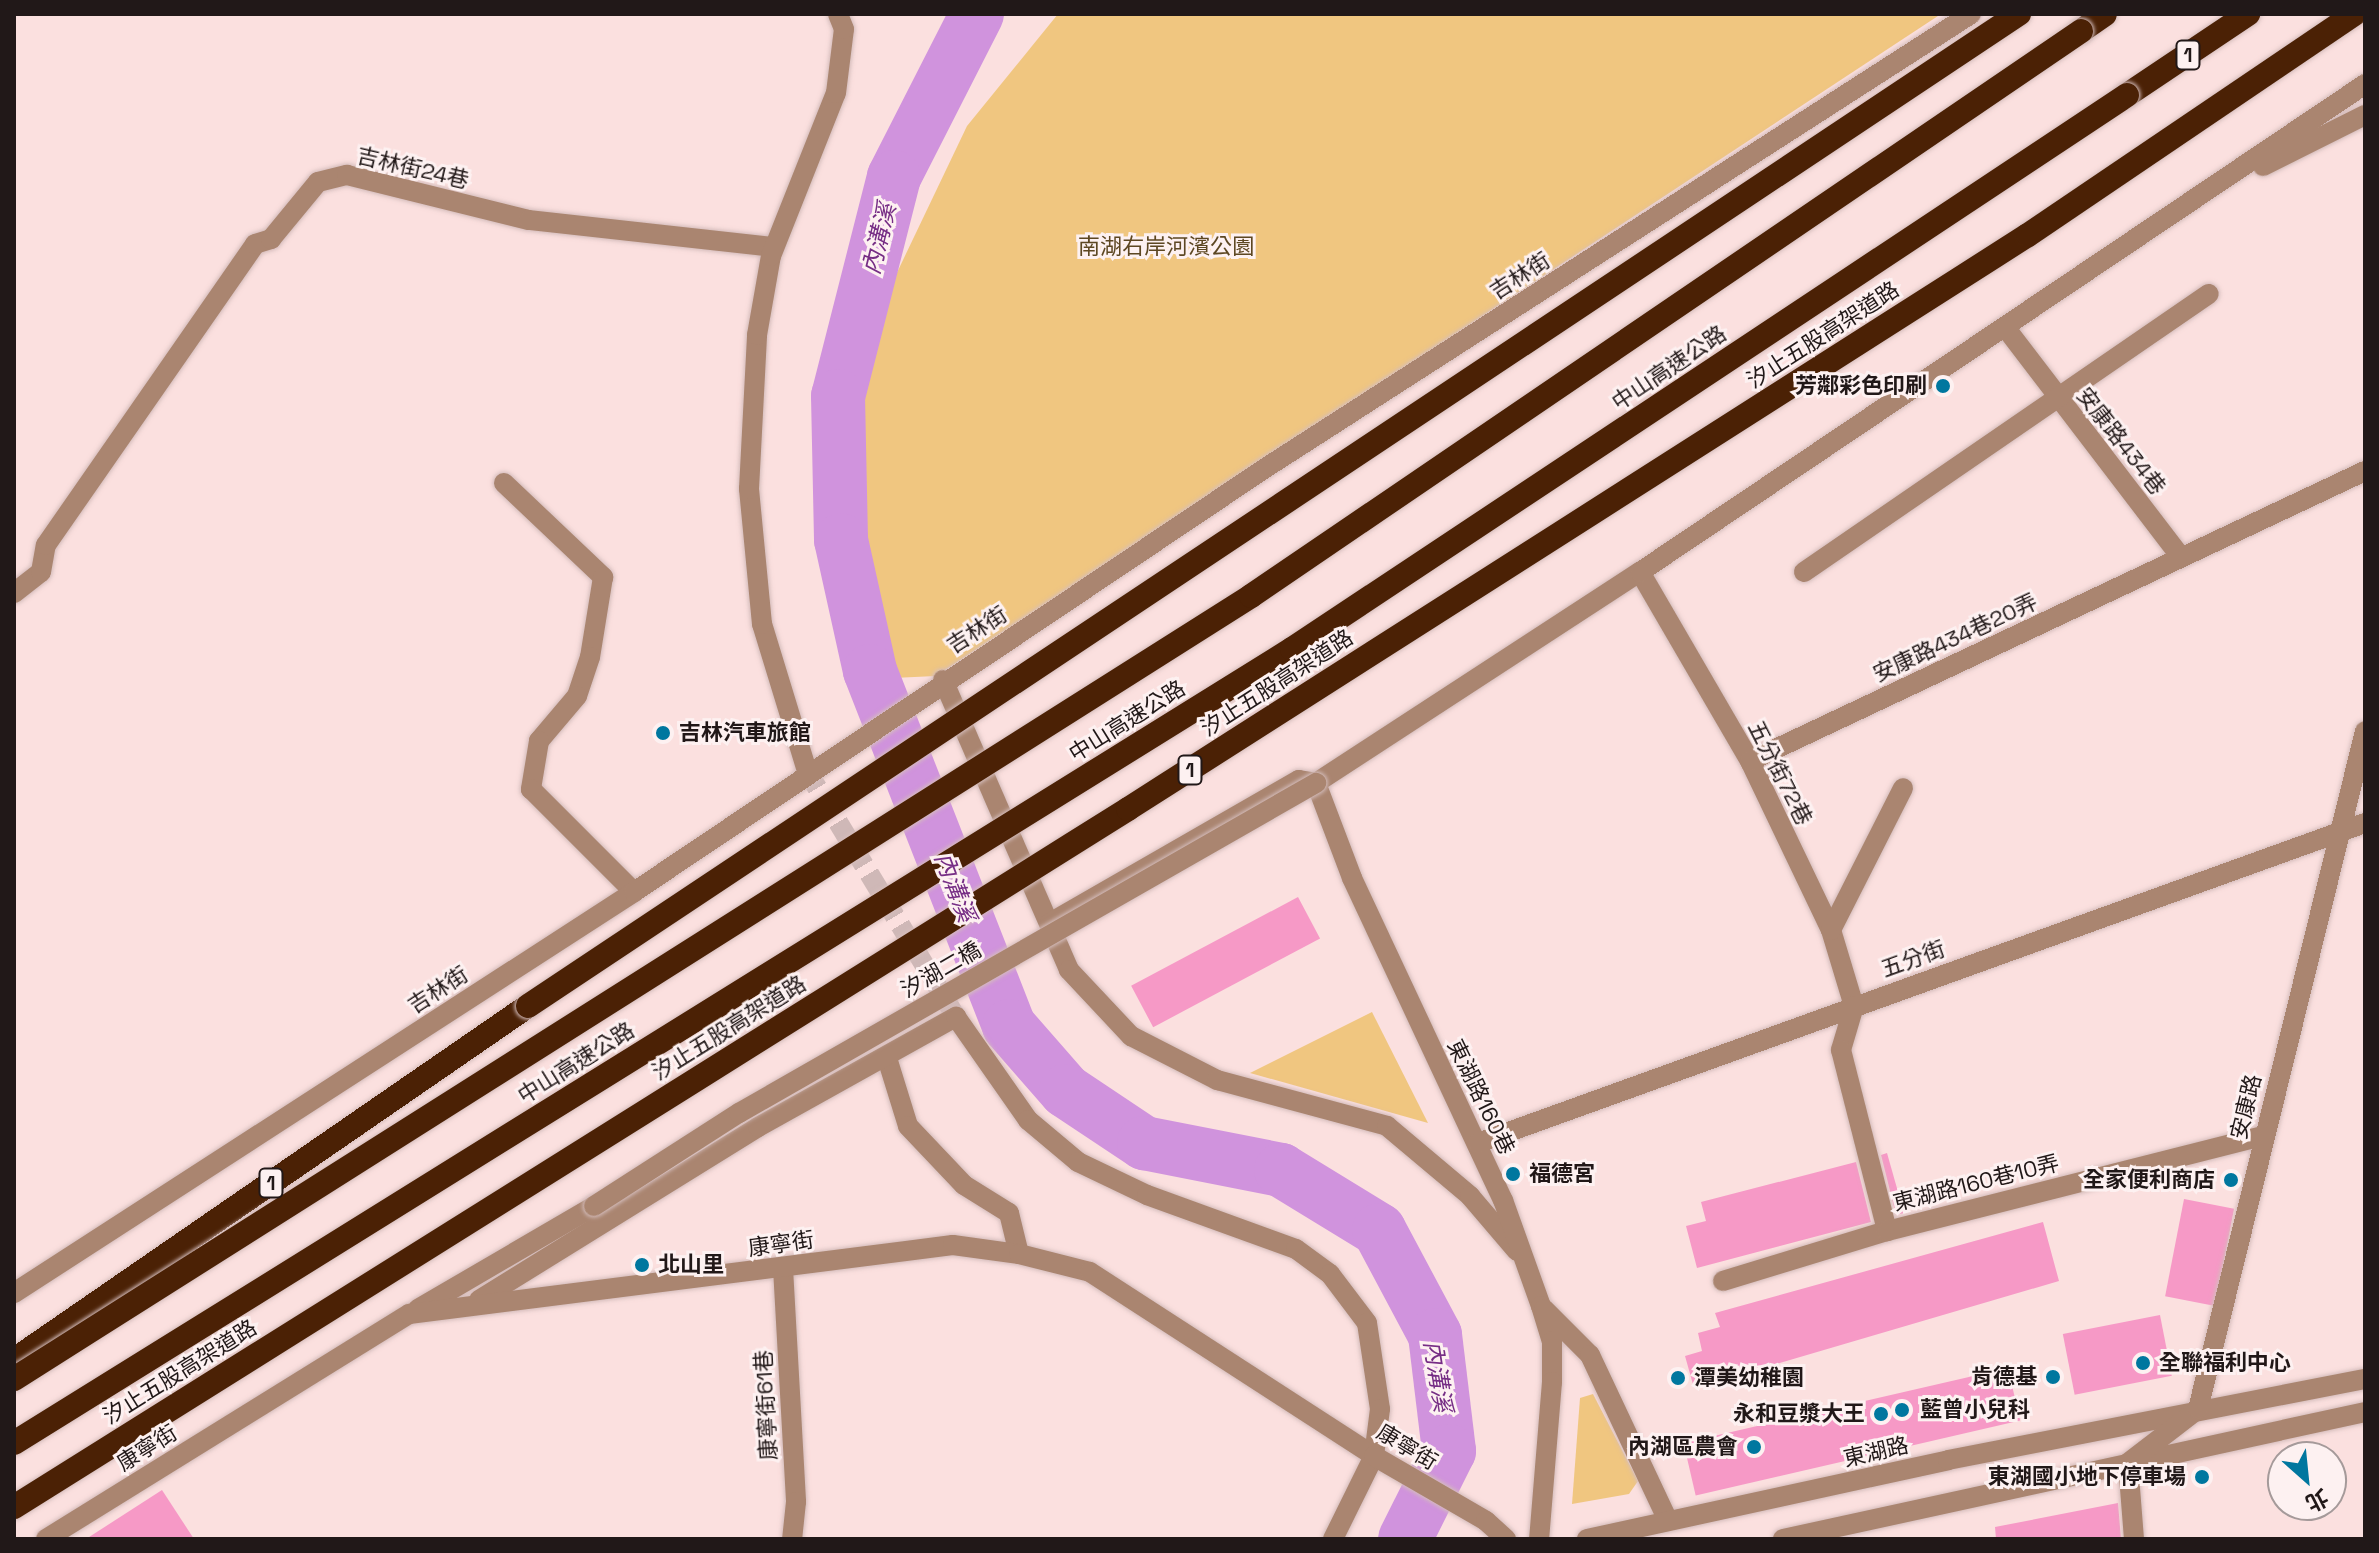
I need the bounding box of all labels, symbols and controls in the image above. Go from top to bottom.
road number: 1 [2174,39,2202,71]
street label: 吉林街24巷 [354,142,472,194]
water label: 內溝溪 [856,201,902,277]
park label: 南湖右岸河濱公園 [1078,234,1254,260]
street label: 吉林街 [1485,247,1555,305]
street label: 汐止五股高架道路 [1742,276,1904,394]
street label: 中山高速公路 [1607,320,1731,416]
place label: 芳鄰彩色印刷 [1795,373,1927,399]
marker: 芳鄰彩色印刷 [1934,377,1952,395]
street label: 安康路434巷 [2071,382,2171,500]
street label: 安康路434巷20弄 [1869,588,2041,688]
street label: 吉林街 [942,601,1012,659]
street label: 汐止五股高架道路 [1196,624,1358,742]
street label: 中山高速公路 [1064,675,1190,767]
street label: 五分街72巷 [1742,716,1818,830]
place label: 吉林汽車旅館 [679,720,811,746]
marker: 吉林汽車旅館 [654,724,672,742]
road number: 1 [1176,754,1204,786]
water label: 內溝溪 [929,848,981,926]
street label: 五分街 [1877,935,1949,983]
street label: 汐湖二橋 [896,937,986,1003]
street label: 吉林街 [403,961,473,1019]
street label: 汐止五股高架道路 [647,970,811,1086]
street label: 中山高速公路 [513,1017,639,1109]
street label: 東湖路160巷 [1442,1035,1520,1159]
street label: 安康路 [2225,1072,2267,1142]
street label: 東湖路160巷10弄 [1890,1150,2062,1216]
place label: 福德宮 [1529,1161,1595,1187]
marker: 福德宮 [1504,1165,1522,1183]
road number: 1 [257,1167,285,1199]
place label: 全家便利商店 [2083,1167,2215,1193]
marker: 全家便利商店 [2222,1171,2240,1189]
street label: 康寧街 [746,1226,816,1262]
place label: 北山里 [658,1252,724,1278]
marker: 北山里 [633,1256,651,1274]
street label: 汐止五股高架道路 [98,1314,262,1430]
water label: 內溝溪 [1418,1338,1458,1414]
street label: 康寧街61巷 [750,1349,782,1461]
place label: 全聯福利中心 [2159,1350,2291,1376]
marker: 全聯福利中心 [2134,1354,2152,1372]
place label: 肯德基 [1971,1364,2037,1390]
place label: 潭美幼稚園 [1694,1365,1804,1391]
marker: 肯德基 [2044,1368,2062,1386]
marker: 潭美幼稚園 [1669,1369,1687,1387]
place label: 藍曾小兒科 [1920,1397,2030,1423]
marker: 藍曾小兒科 [1891,1399,1913,1421]
place label: 永和豆漿大王 [1733,1401,1865,1427]
marker: 永和豆漿大王 [1872,1405,1890,1423]
street label: 康寧街 [112,1419,182,1477]
street label: 康寧街 [1372,1419,1442,1475]
street label: 東湖路 [1841,1432,1911,1472]
place label: 內湖區農會 [1628,1434,1738,1460]
marker: 內湖區農會 [1745,1438,1763,1456]
north arrow [2267,1441,2347,1521]
place label: 東湖國小地下停車場 [1988,1464,2186,1490]
marker: 東湖國小地下停車場 [2193,1468,2211,1486]
text: 北 [2301,1483,2333,1518]

